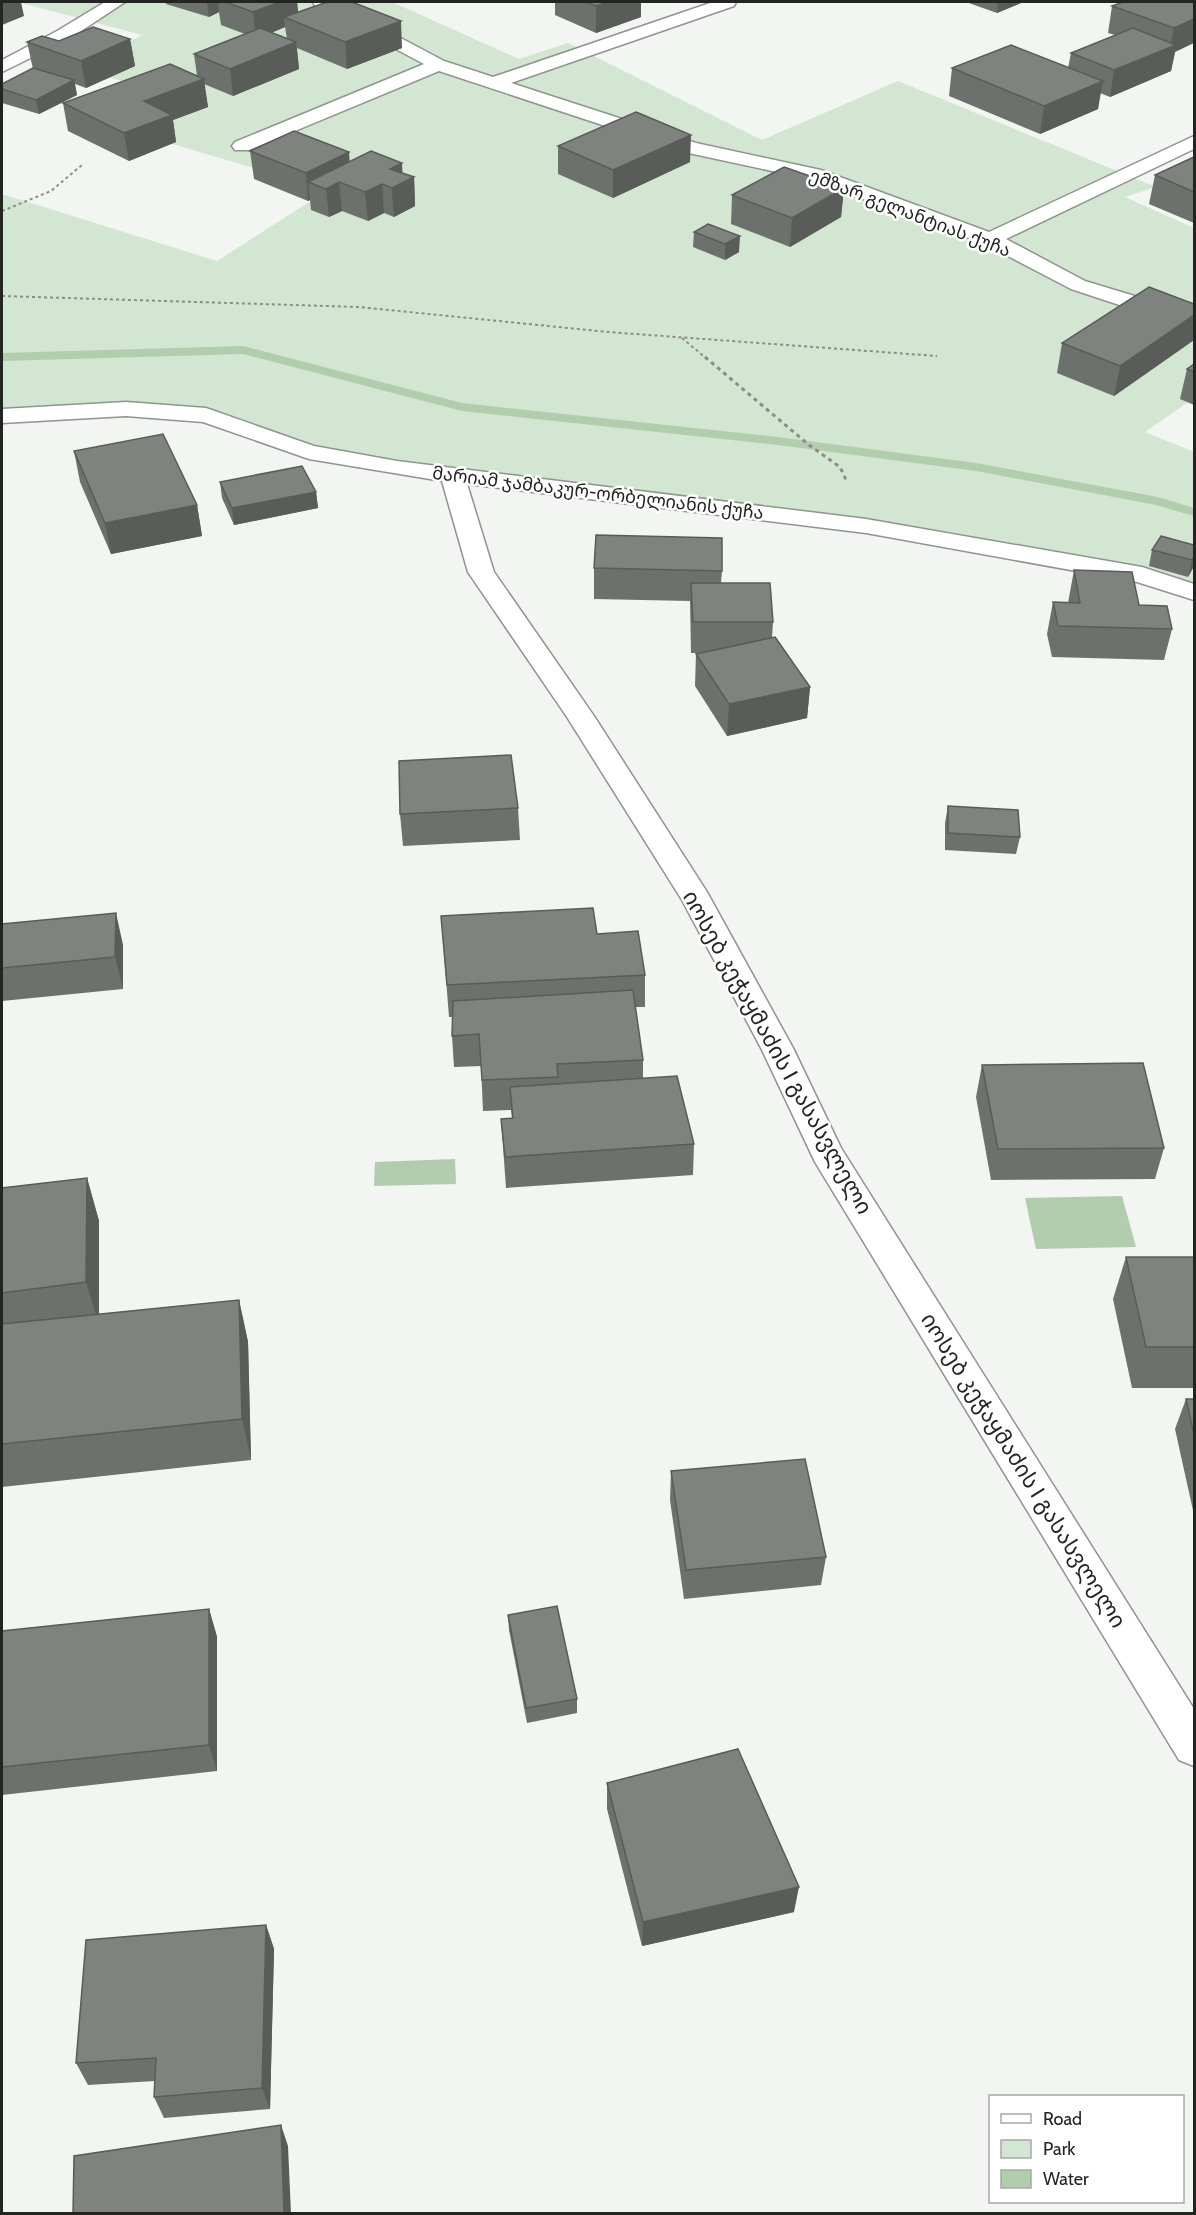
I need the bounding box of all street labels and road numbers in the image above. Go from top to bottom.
street label: ემზარ გელანტიას ქუჩა [806,164,1014,262]
street label: მარიამ ჯამბაკურ-ორბელიანის ქუჩა [431,462,765,524]
street label: იოსებ კეჭაყმაძის I გასასვლელი [677,885,878,1219]
street label: იოსებ კეჭაყმაძის I გასასვლელი [915,1308,1132,1633]

